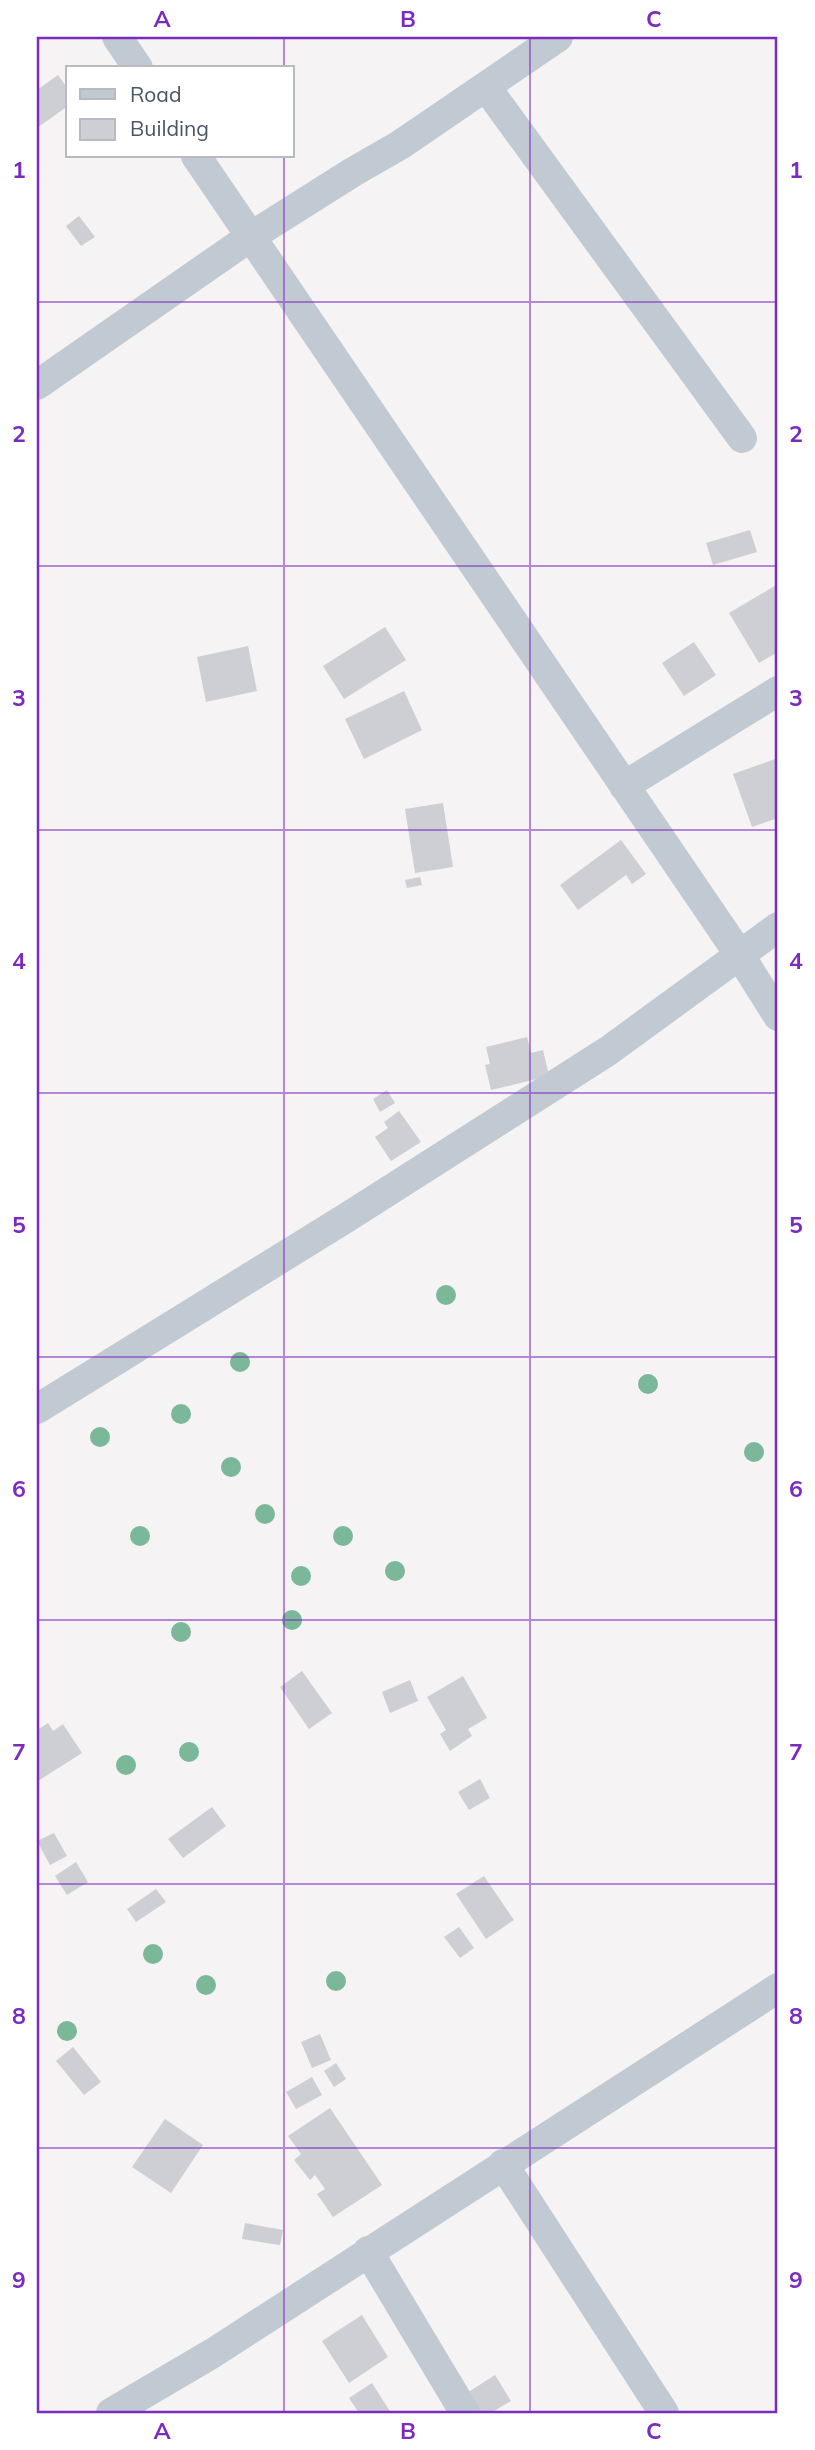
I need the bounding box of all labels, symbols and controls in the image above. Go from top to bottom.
text: A [153,4,171,33]
text: B [400,4,416,33]
text: C [646,4,662,33]
legend [66,66,294,158]
text: Road [130,81,181,107]
text: Building [130,115,209,141]
text: 1 [12,155,26,184]
text: 1 [789,155,803,184]
text: 2 [12,419,26,448]
text: 2 [789,419,803,448]
text: 3 [12,683,26,712]
text: 3 [789,683,803,712]
text: 4 [12,946,26,975]
text: 4 [789,946,803,975]
text: 5 [12,1210,26,1239]
text: 5 [789,1210,803,1239]
text: 6 [12,1474,26,1503]
text: 6 [789,1474,803,1503]
text: 7 [12,1737,26,1766]
text: 7 [789,1737,803,1766]
text: 8 [12,2001,26,2030]
text: 8 [789,2001,803,2030]
text: 9 [12,2265,26,2294]
text: 9 [789,2265,803,2294]
text: A [153,2416,171,2445]
text: B [400,2416,416,2445]
text: C [646,2416,662,2445]

